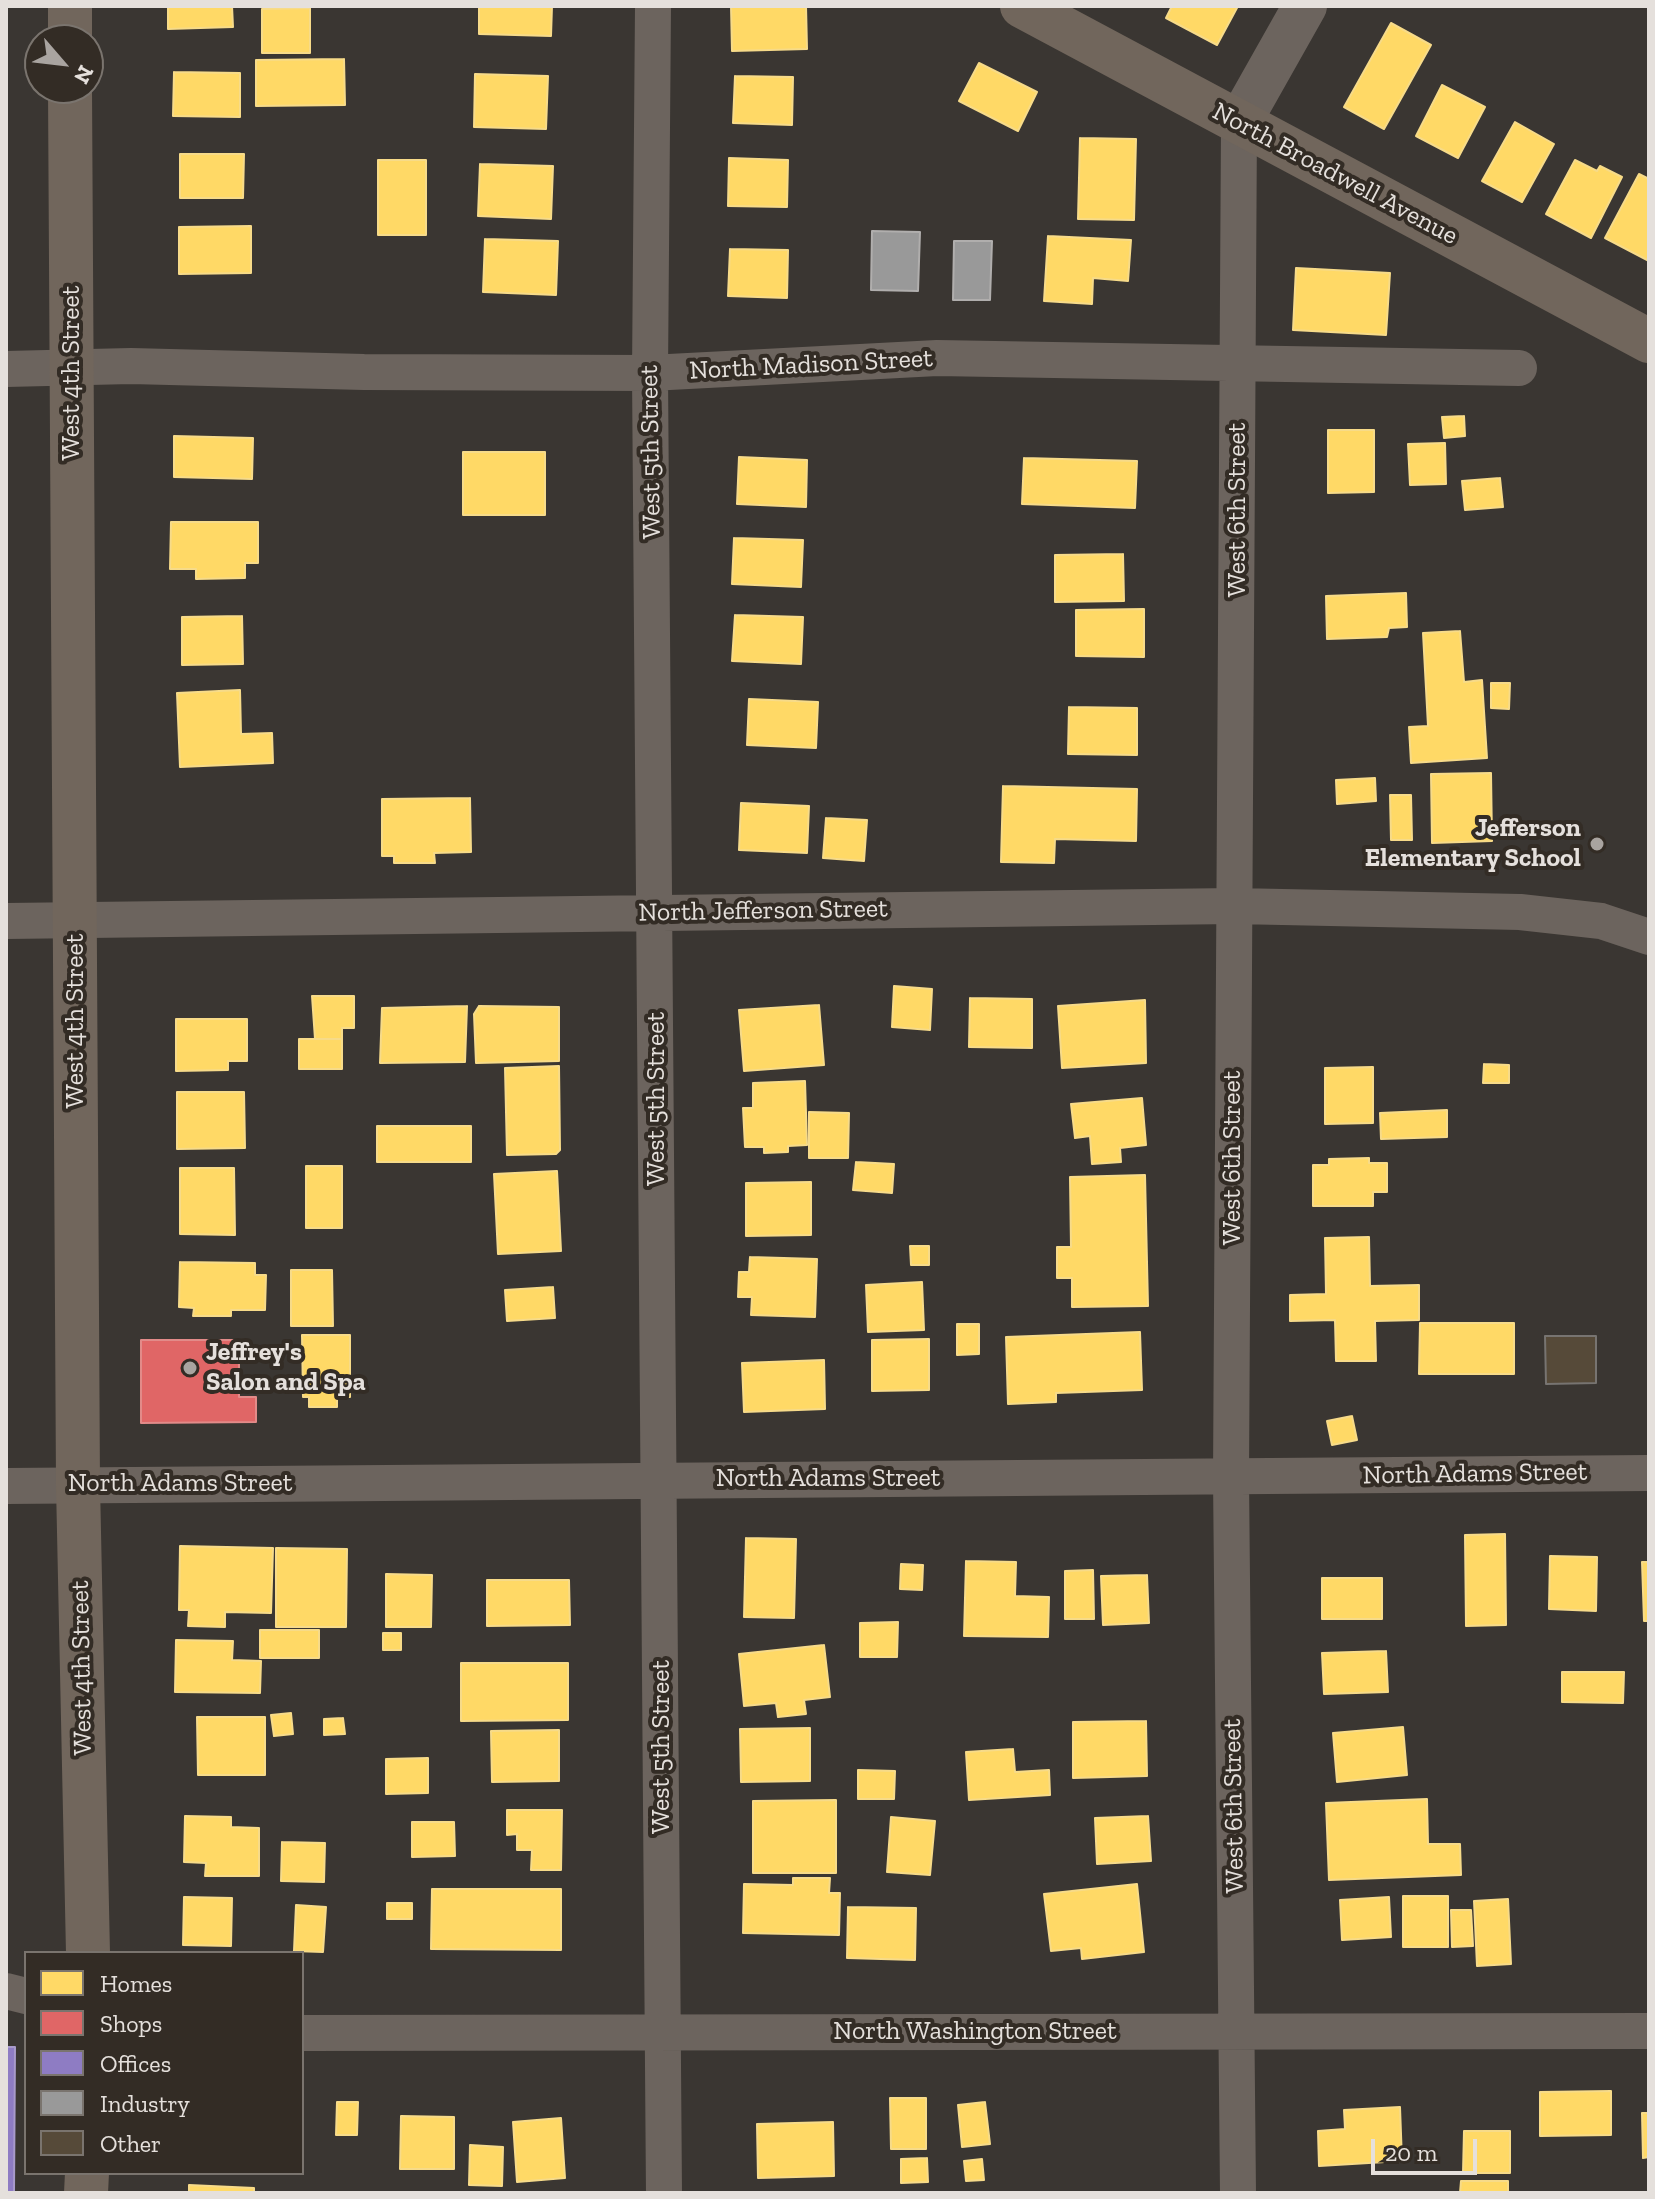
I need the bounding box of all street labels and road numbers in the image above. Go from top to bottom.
street label: North Broadwell Avenue [1207,96,1463,252]
street label: West 4th Street [56,286,88,460]
street label: North Madison Street [688,343,934,387]
street label: West 5th Street [634,365,668,539]
street label: West 6th Street [1222,423,1254,597]
street label: North Jefferson Street [638,893,888,929]
street label: West 4th Street [60,934,92,1108]
street label: West 5th Street [641,1012,673,1186]
street label: West 6th Street [1217,1071,1249,1245]
street label: North Adams Street [1362,1456,1588,1492]
street label: North Adams Street [716,1463,940,1495]
street label: North Adams Street [68,1468,292,1500]
street label: West 4th Street [65,1580,99,1756]
street label: West 5th Street [646,1660,678,1834]
street label: West 6th Street [1217,1718,1251,1894]
street label: North Washington Street [833,2016,1117,2048]

